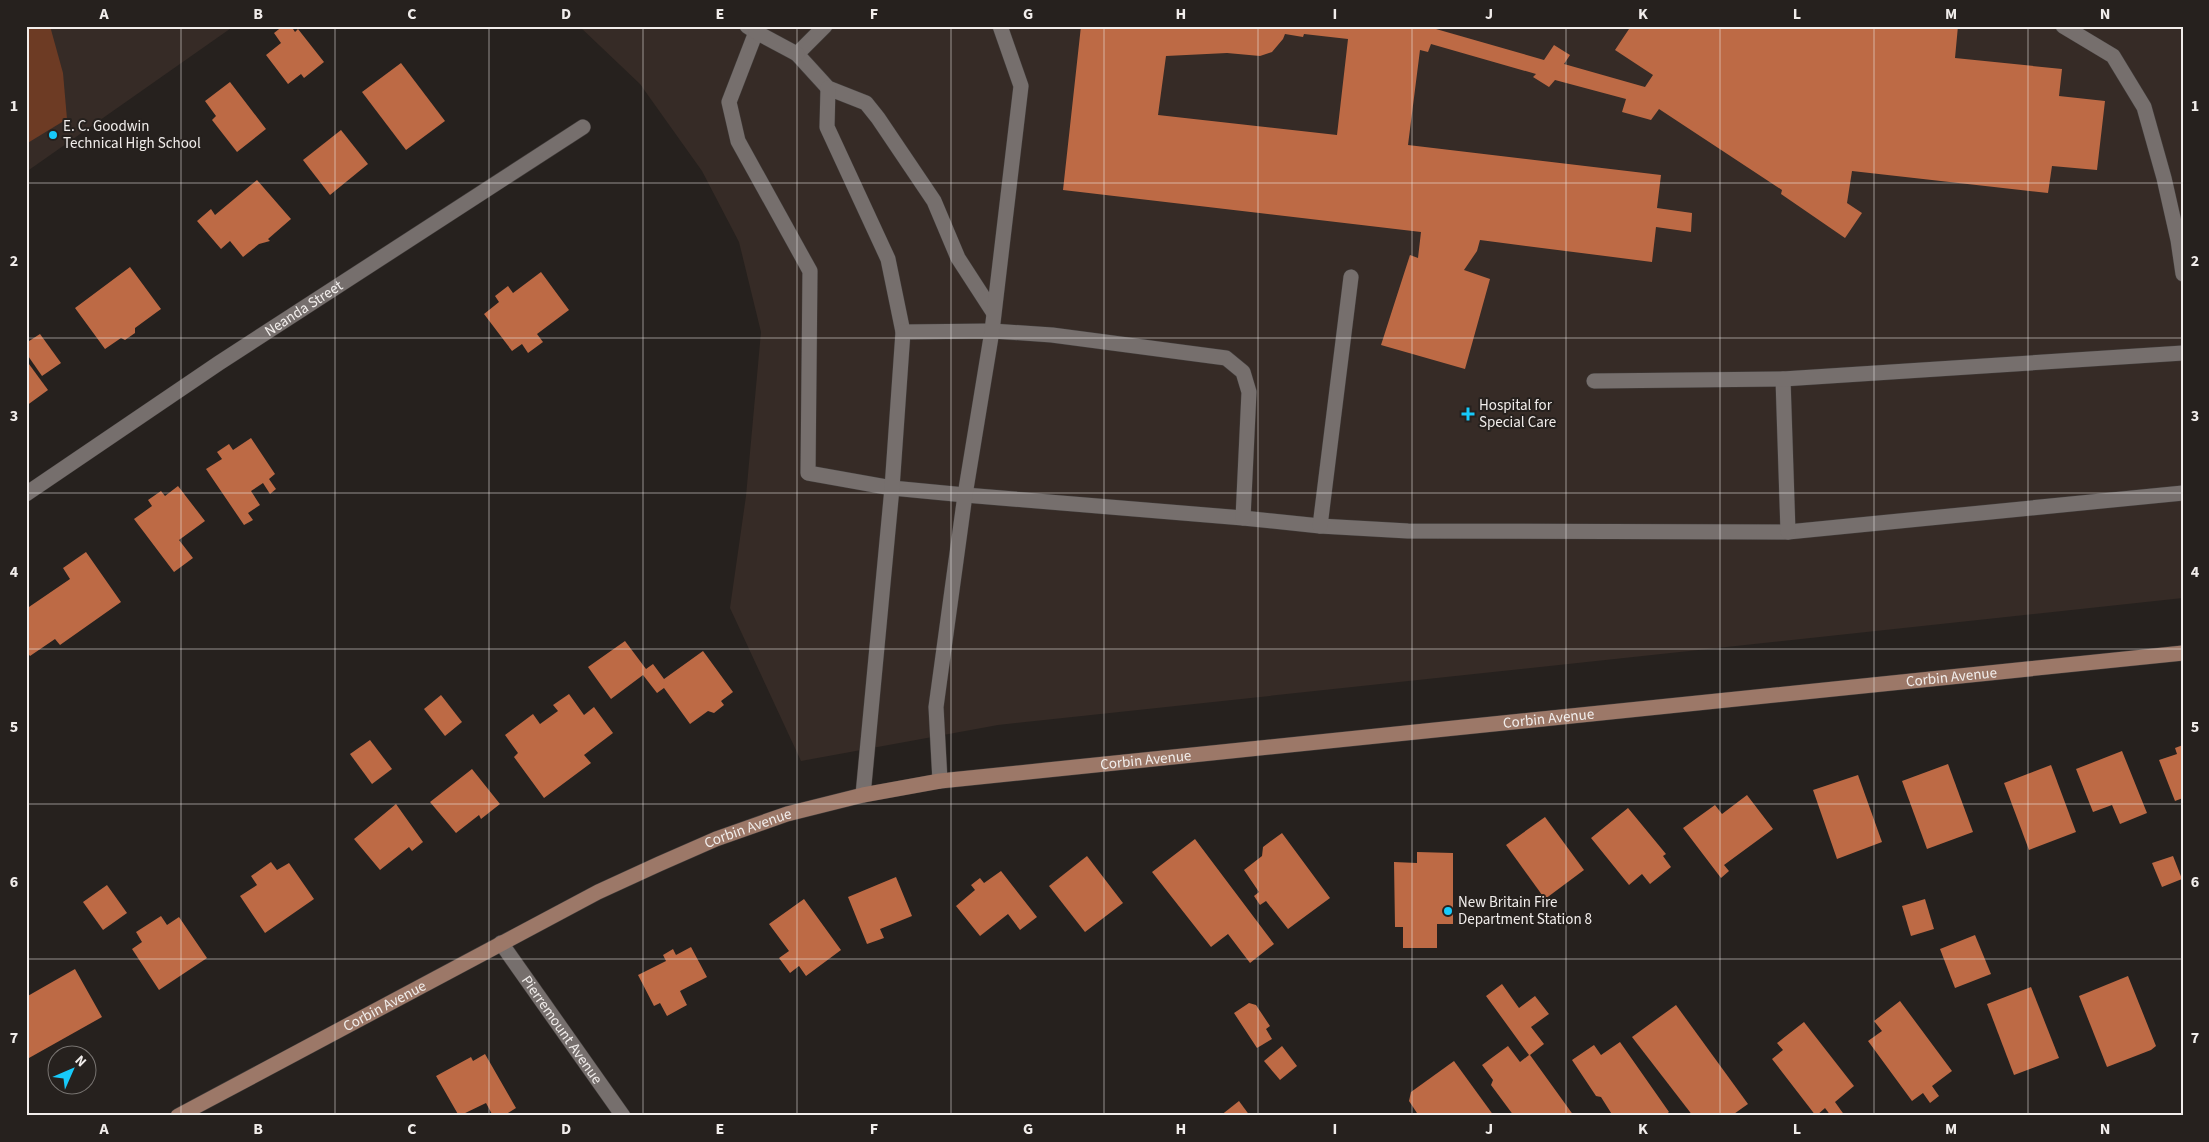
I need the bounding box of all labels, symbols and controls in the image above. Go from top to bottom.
text: A [98,3,109,25]
text: B [253,3,263,25]
text: C [407,3,417,25]
text: D [561,3,571,25]
text: E [716,3,724,25]
text: F [870,3,878,25]
text: G [1023,3,1033,25]
text: H [1176,3,1186,25]
text: I [1333,3,1337,25]
text: J [1485,3,1493,25]
text: K [1638,3,1648,25]
text: L [1793,3,1801,25]
text: M [1945,3,1957,25]
text: N [2100,3,2110,25]
text: 1 [10,95,18,117]
text: 1 [2191,95,2199,117]
place label: E. C. Goodwin Technical High School [63,116,201,154]
marker: E. C. Goodwin Technical High School [47,129,59,141]
text: 2 [10,250,18,272]
text: 2 [2191,250,2199,272]
street label: Neanda Street [260,275,347,341]
place label: Hospital for Special Care [1479,395,1556,433]
text: 3 [10,405,18,427]
text: 3 [2191,405,2199,427]
marker: Hospital for Special Care [1461,407,1475,421]
text: 4 [10,561,19,583]
text: 4 [2191,561,2200,583]
street label: Corbin Avenue [1905,662,1998,692]
street label: Corbin Avenue [1502,703,1595,733]
text: 5 [10,716,18,738]
text: 5 [2191,716,2199,738]
street label: Corbin Avenue [1099,745,1192,775]
street label: Corbin Avenue [701,803,794,853]
text: 6 [10,871,18,893]
text: 6 [2191,871,2199,893]
place label: New Britain Fire Department Station 8 [1458,892,1592,930]
marker: New Britain Fire Department Station 8 [1442,905,1454,917]
street label: Pierremount Avenue [516,971,608,1088]
street label: Corbin Avenue [339,975,430,1037]
text: 7 [10,1027,18,1049]
text: 7 [2191,1027,2199,1049]
north arrow [48,1044,98,1094]
text: N [70,1051,91,1072]
text: A [98,1118,109,1140]
text: B [253,1118,263,1140]
text: C [407,1118,417,1140]
text: D [561,1118,571,1140]
text: E [716,1118,724,1140]
text: F [870,1118,878,1140]
text: G [1023,1118,1033,1140]
text: H [1176,1118,1186,1140]
text: I [1333,1118,1337,1140]
text: J [1485,1118,1493,1140]
text: K [1638,1118,1648,1140]
text: L [1793,1118,1801,1140]
text: M [1945,1118,1957,1140]
text: N [2100,1118,2110,1140]

